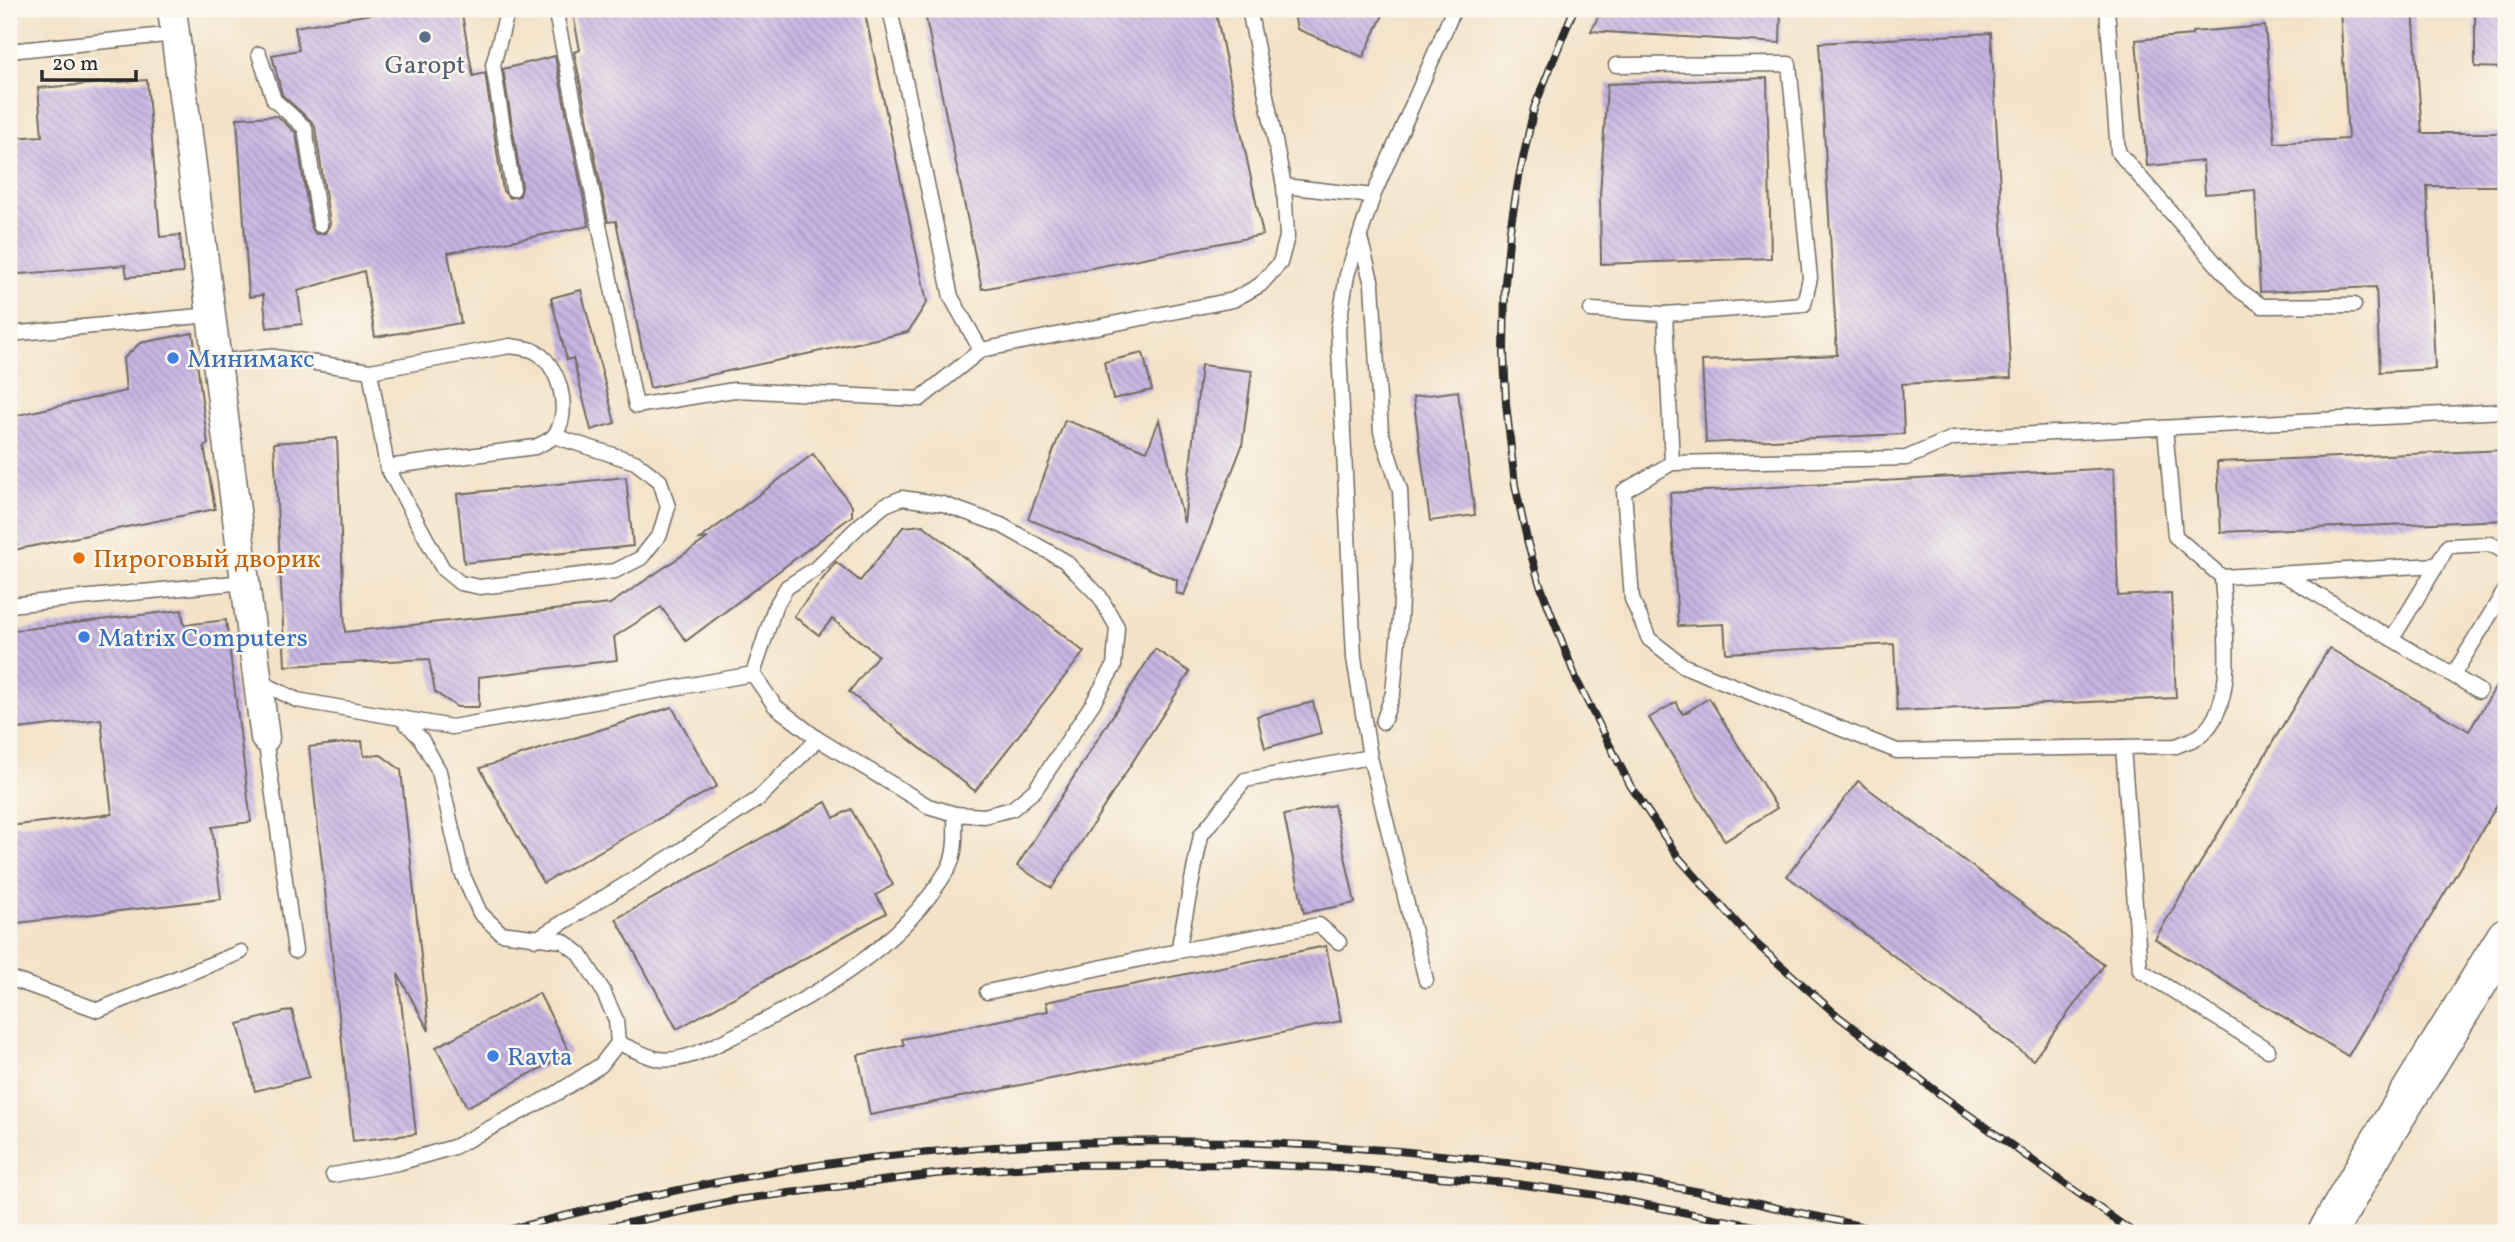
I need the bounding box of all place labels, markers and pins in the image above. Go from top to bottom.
marker: Garopt [417,29,433,45]
place label: Garopt [385,48,465,84]
place label: Минимакс [187,342,315,378]
marker: Минимакс [165,350,181,366]
place label: Пироговый дворик [93,542,321,578]
marker: Пироговый дворик [71,550,87,566]
place label: Matrix Computers [98,621,308,657]
marker: Matrix Computers [76,629,92,645]
place label: Ravta [507,1040,573,1076]
marker: Ravta [485,1048,501,1064]

